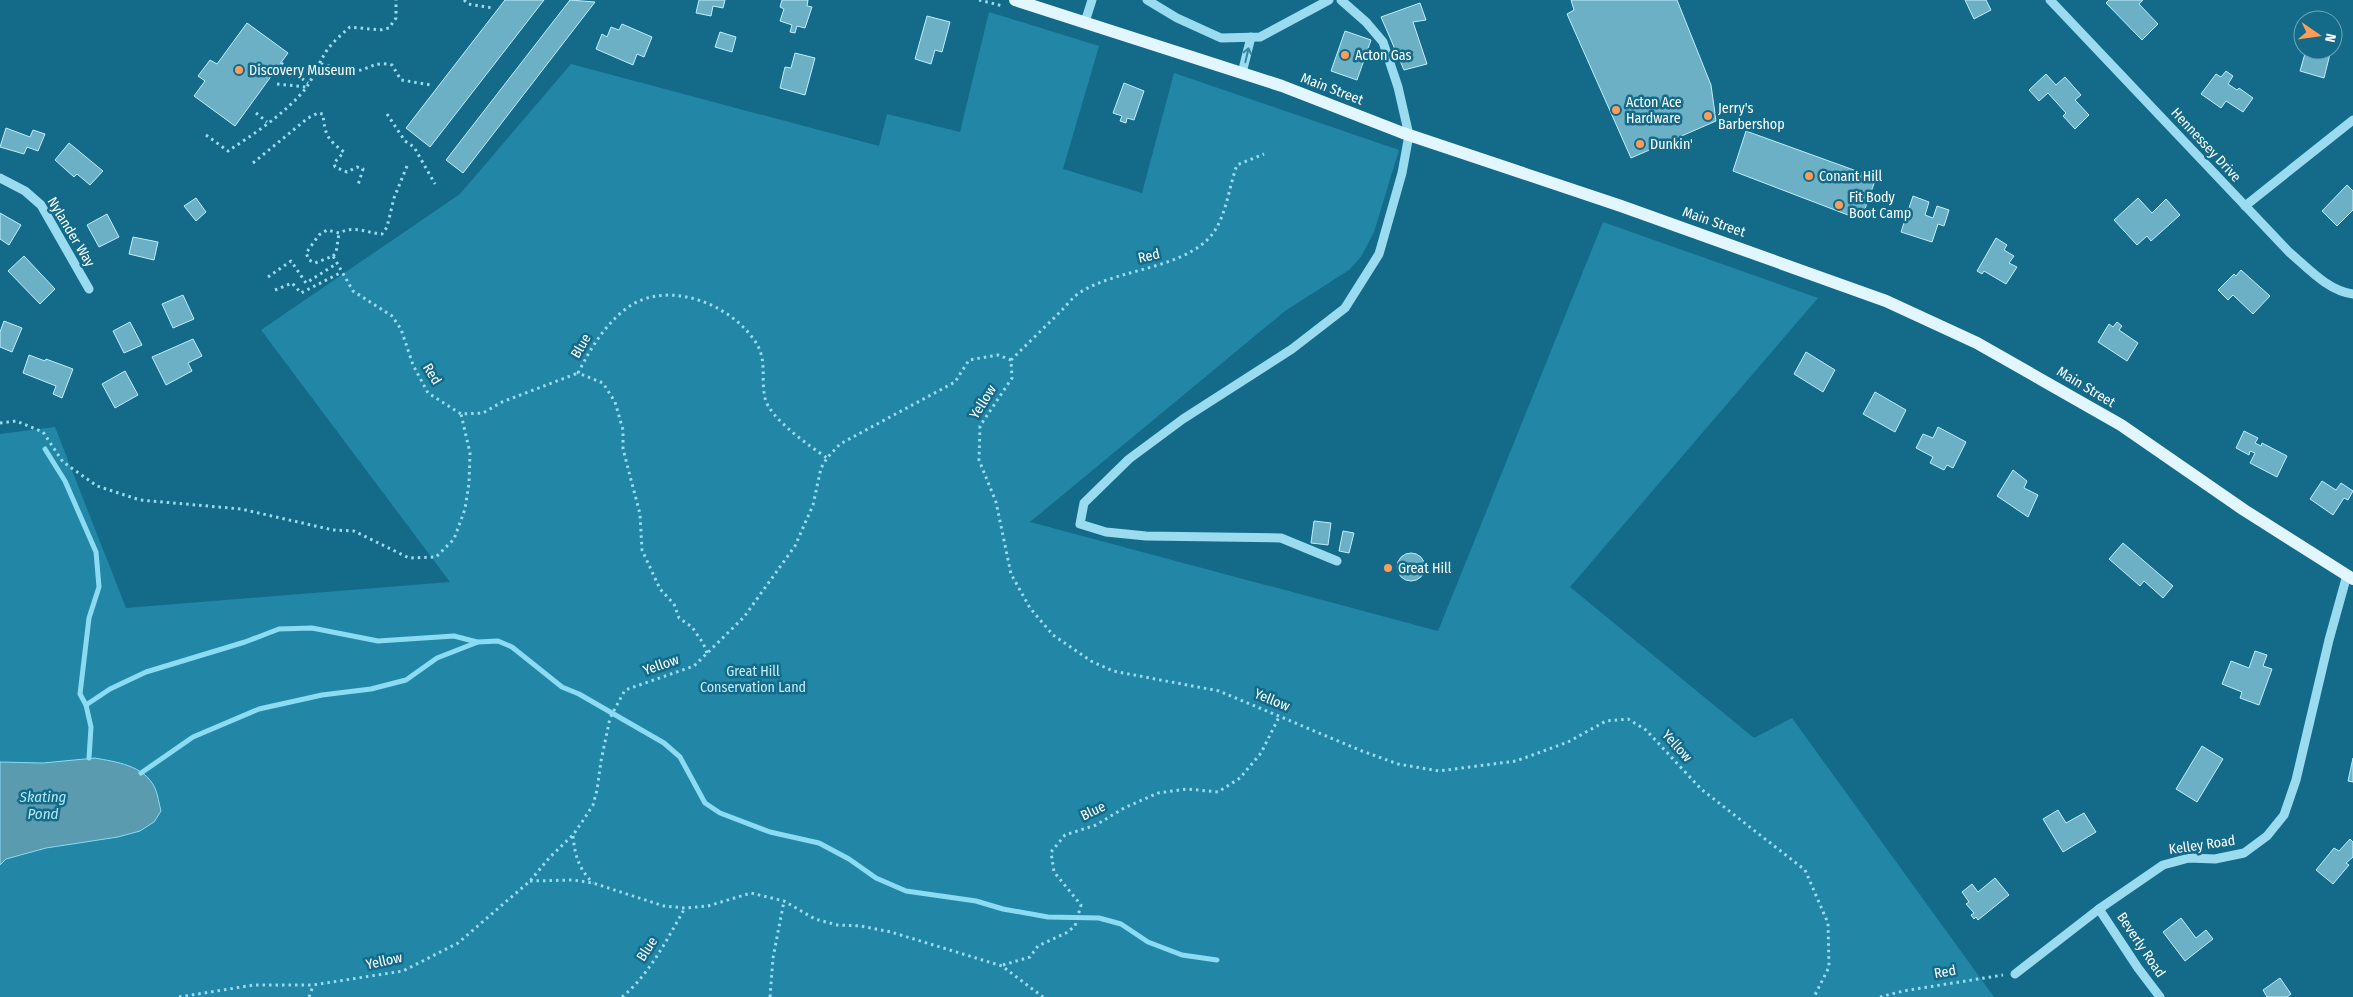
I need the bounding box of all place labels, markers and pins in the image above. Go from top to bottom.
place label: Acton Gas [1355,47,1412,64]
marker: Acton Gas [1339,49,1351,61]
place label: Discovery Museum [249,62,355,79]
marker: Discovery Museum [233,64,245,76]
place label: Acton Ace Hardware [1626,94,1682,127]
place label: Jerry's Barbershop [1718,100,1785,133]
marker: Acton Ace Hardware [1610,104,1622,116]
marker: Jerry's Barbershop [1702,110,1714,122]
place label: Dunkin' [1650,136,1693,153]
marker: Dunkin' [1634,138,1646,150]
place label: Conant Hill [1819,168,1882,185]
marker: Conant Hill [1803,170,1815,182]
place label: Fit Body Boot Camp [1849,189,1911,222]
marker: Fit Body Boot Camp [1833,199,1845,211]
place label: Great Hill [1398,560,1452,577]
marker: Great Hill [1382,562,1394,574]

